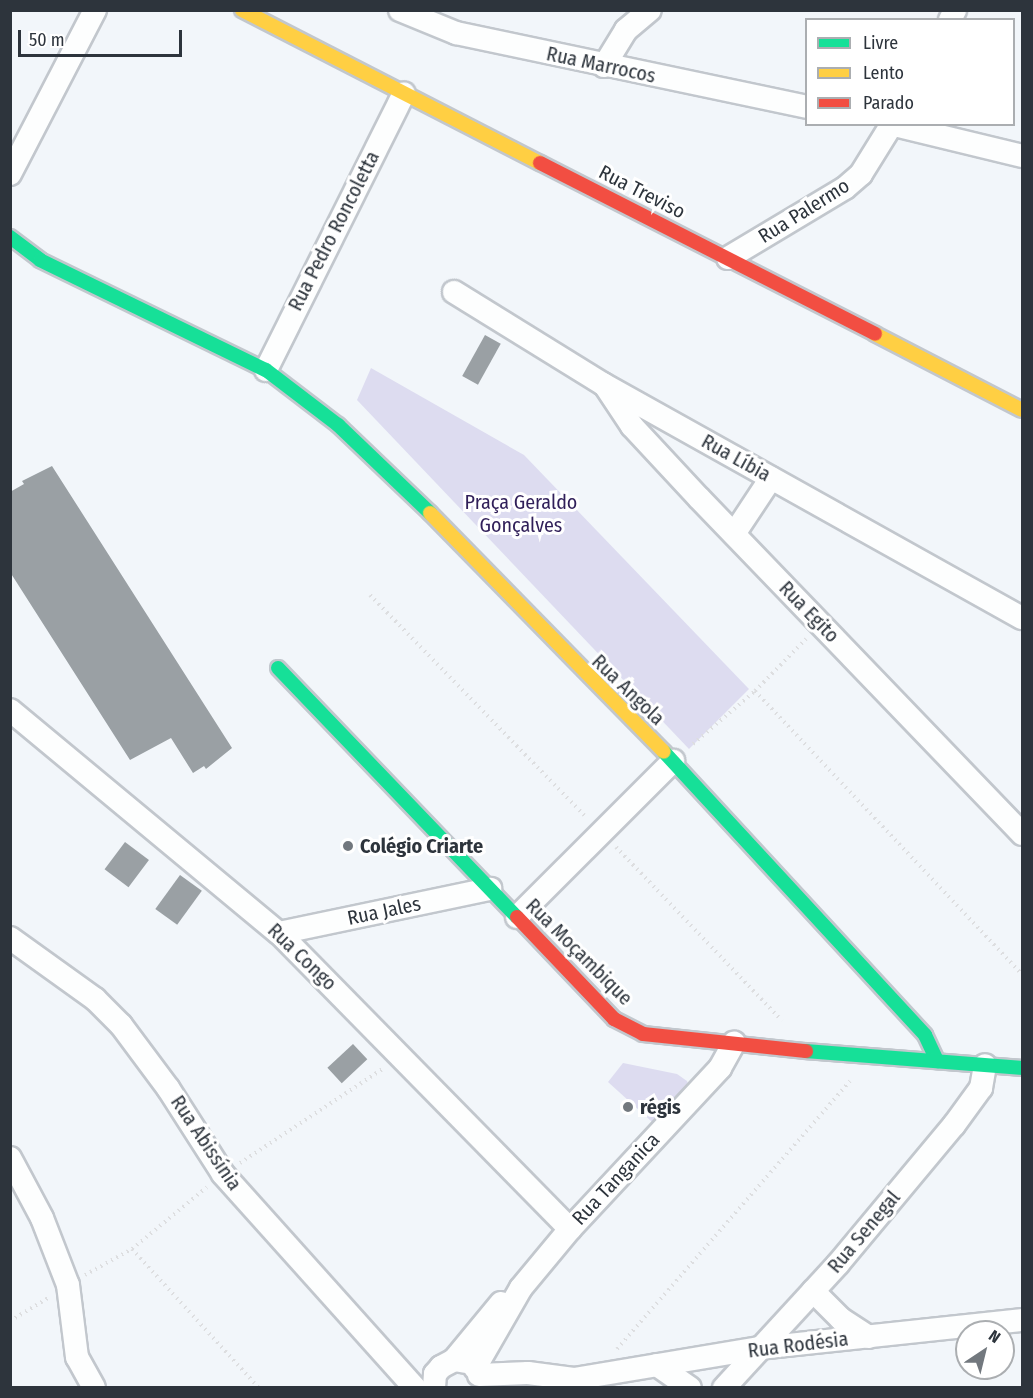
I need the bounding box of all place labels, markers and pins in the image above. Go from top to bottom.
place label: Colégio Criarte [360,834,483,858]
marker: Colégio Criarte [341,839,355,853]
place label: régis [640,1095,681,1119]
marker: régis [621,1100,635,1114]

